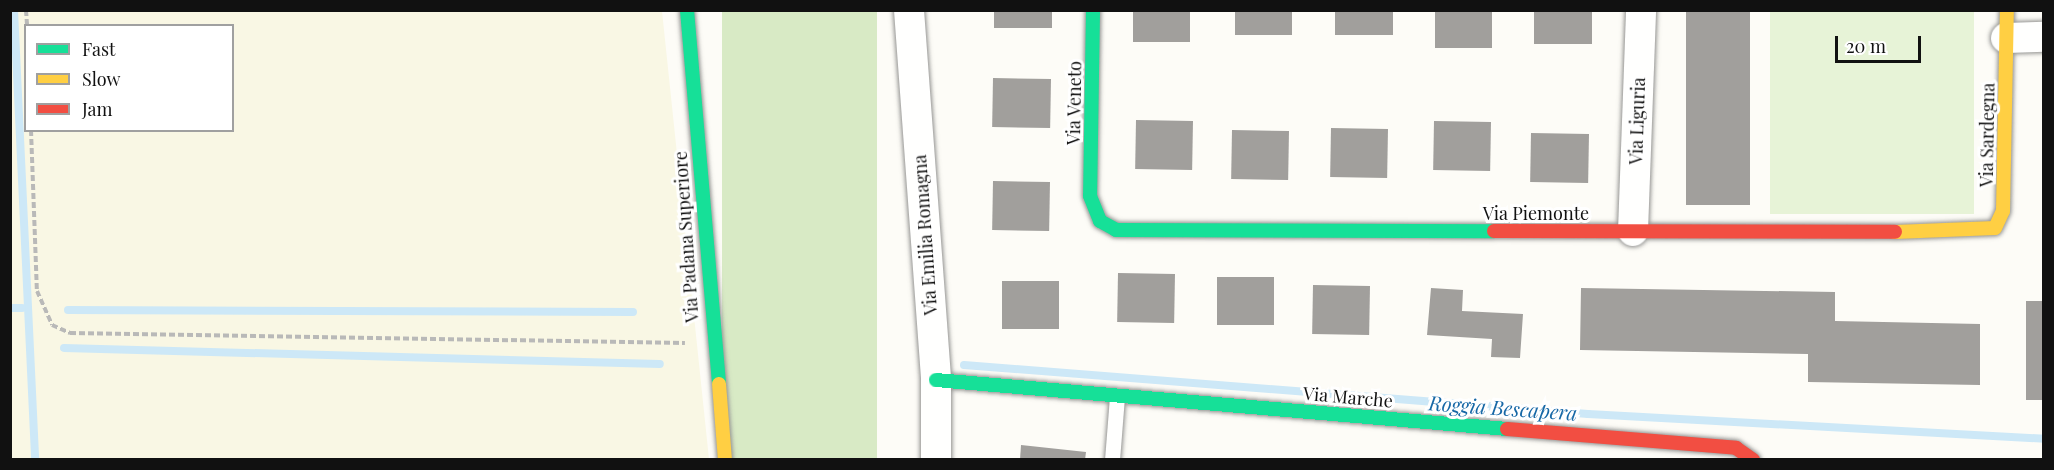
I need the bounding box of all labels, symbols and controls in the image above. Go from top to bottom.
legend [24,24,234,132]
scale bar [1838,24,1924,62]
text: 20 m [1846,34,1886,58]
text: Fast [82,37,115,61]
street label: Via Veneto [1062,60,1086,146]
text: Slow [82,67,120,91]
street label: Via Liguria [1625,77,1649,165]
street label: Via Sardegna [1975,82,1999,188]
text: Jam [82,97,112,121]
street label: Via Padana Superiore [669,150,703,324]
street label: Via Emilia Romagna [909,154,941,316]
street label: Via Piemonte [1483,202,1589,224]
street label: Via Marche [1302,382,1394,412]
water label: Roggia Bescapera [1428,390,1578,424]

